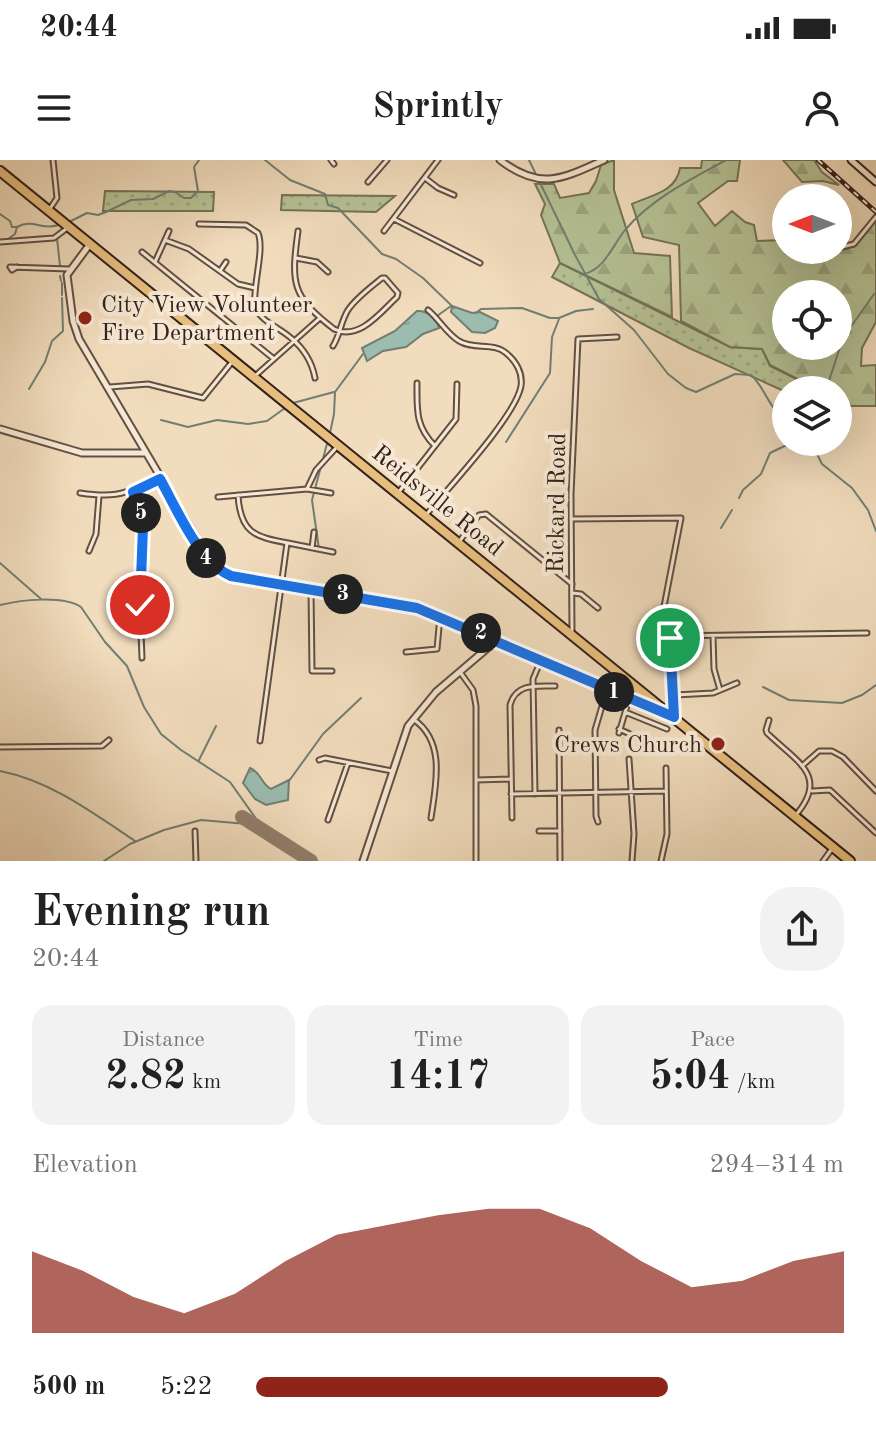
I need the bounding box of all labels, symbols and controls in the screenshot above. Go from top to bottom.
text: 20:44 [40,13,118,43]
icon: menu [32,86,76,130]
icon: person [800,86,844,130]
text: Sprintly [372,90,504,126]
north arrow [772,184,852,264]
map controls [772,184,852,456]
button: locate [772,280,852,360]
place label: City View Volunteer Fire Department [101,294,313,346]
marker: City View Volunteer Fire Department [76,309,94,327]
button: layers [772,376,852,456]
street label: Rickard Road [545,432,571,574]
street label: Reidsville Road [367,442,507,562]
pin: 5 [121,493,161,533]
text: 5 [135,502,147,524]
pin: 4 [186,538,226,578]
text: 4 [200,547,212,569]
pin [106,571,174,639]
pin: 3 [323,574,363,614]
icon: check [118,583,162,627]
text: 3 [337,583,349,605]
pin [636,604,704,672]
pin: 2 [461,613,501,653]
icon: arrive [648,616,692,660]
text: 2 [475,622,487,644]
pin: 1 [594,672,634,712]
text: 1 [608,681,620,703]
place label: Crews Church [554,734,702,758]
marker: Crews Church [709,735,727,753]
button: share [760,887,844,971]
text: Evening run [32,891,270,935]
text: 20:44 [32,946,100,972]
text: Distance [122,1029,205,1051]
text: Time [413,1029,463,1051]
text: Pace [690,1029,735,1051]
text: 2.82 [105,1058,186,1098]
text: 14:17 [386,1058,490,1098]
text: 5:04 [650,1058,731,1098]
text: km [186,1071,221,1093]
text: /km [731,1071,776,1093]
text: Elevation [32,1152,138,1178]
text: 294–314 m [709,1152,844,1178]
text: 500 m [32,1374,105,1400]
text: 5:22 [160,1374,213,1400]

